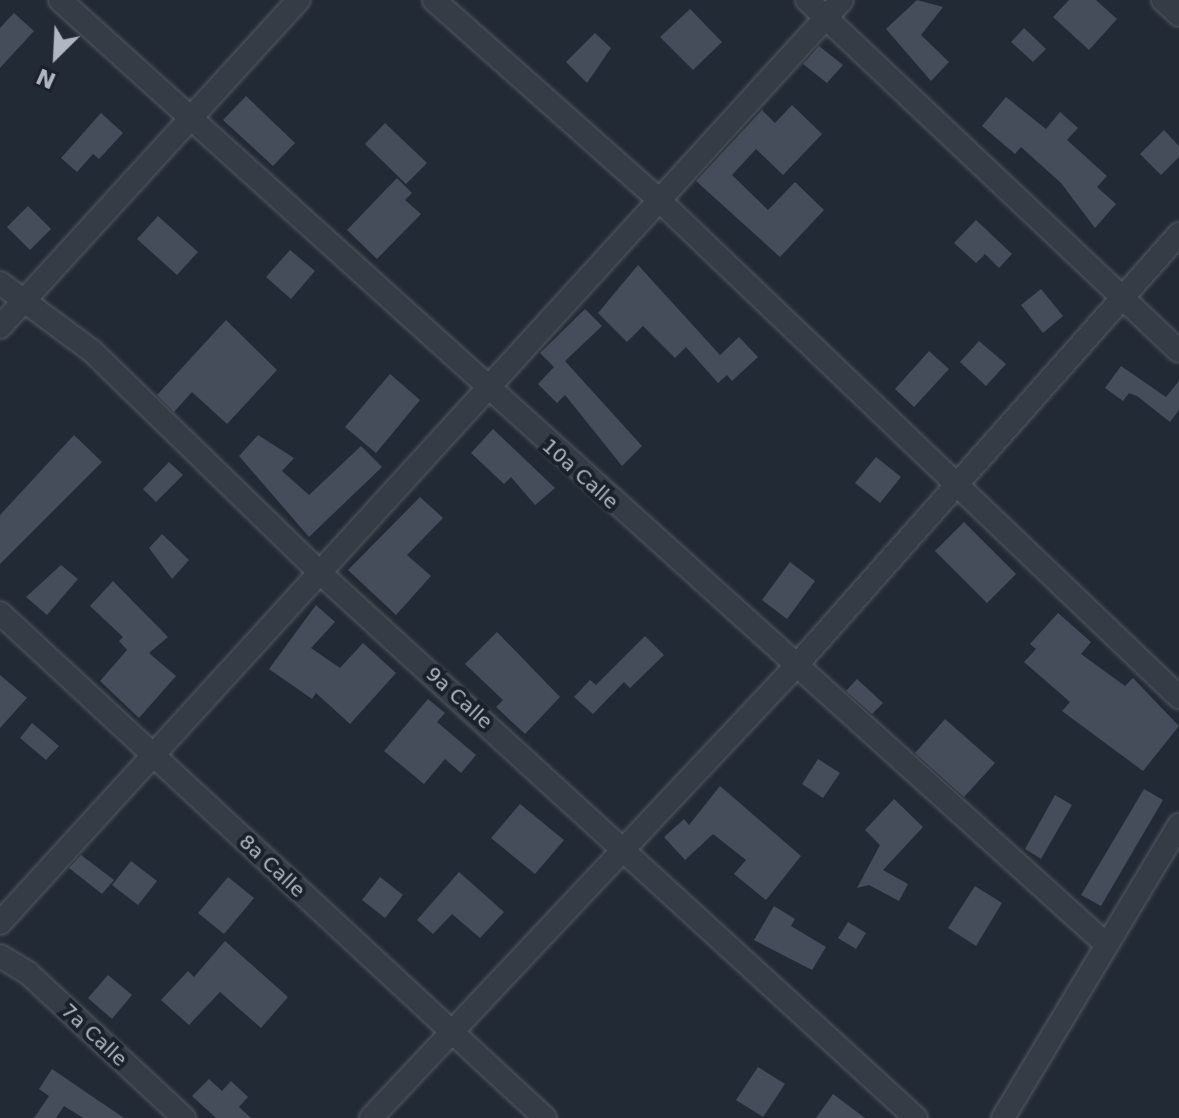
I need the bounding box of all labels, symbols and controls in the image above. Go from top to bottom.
north arrow [16,16,96,96]
text: N [33,63,60,94]
street label: 10a Calle [537,434,623,514]
street label: 9a Calle [421,662,497,734]
street label: 8a Calle [234,830,310,902]
street label: 7a Calle [56,999,132,1071]

